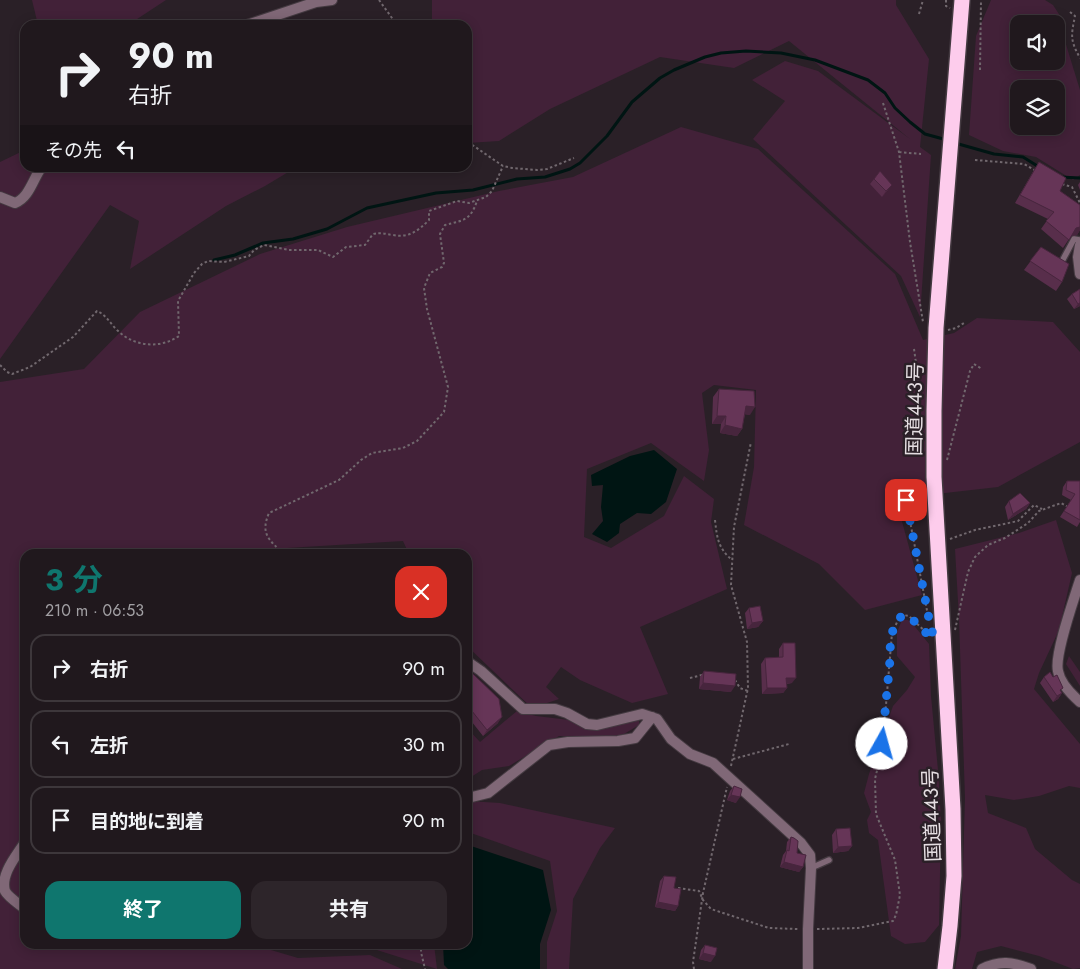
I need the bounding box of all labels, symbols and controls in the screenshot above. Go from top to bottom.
map controls [1010,15,1065,135]
button: sound [1010,15,1065,70]
text: 90 m [128,31,214,81]
icon: right [45,40,110,105]
text: 右折 [128,79,172,111]
button: layers [1010,80,1065,135]
icon: left [112,135,140,163]
text: その先 [45,137,102,164]
street label: 国道443号 [900,362,930,456]
pin [885,479,927,521]
icon: arrive [892,486,920,514]
text: 3 分 [45,558,103,601]
button: close [395,566,447,618]
text: 210 m · 06:53 [45,599,144,622]
icon: right [47,654,75,682]
text: 90 m [402,655,445,682]
text: 右折 [90,656,128,683]
position arrow [855,717,907,769]
icon: left [47,730,75,758]
text: 30 m [403,731,445,758]
text: 左折 [90,732,128,759]
street label: 国道443号 [916,767,948,863]
icon: arrive [47,806,75,834]
text: 90 m [402,807,445,834]
text: 目的地に到着 [90,808,204,835]
button: 終了 [45,881,241,939]
button: 共有 [251,881,447,939]

